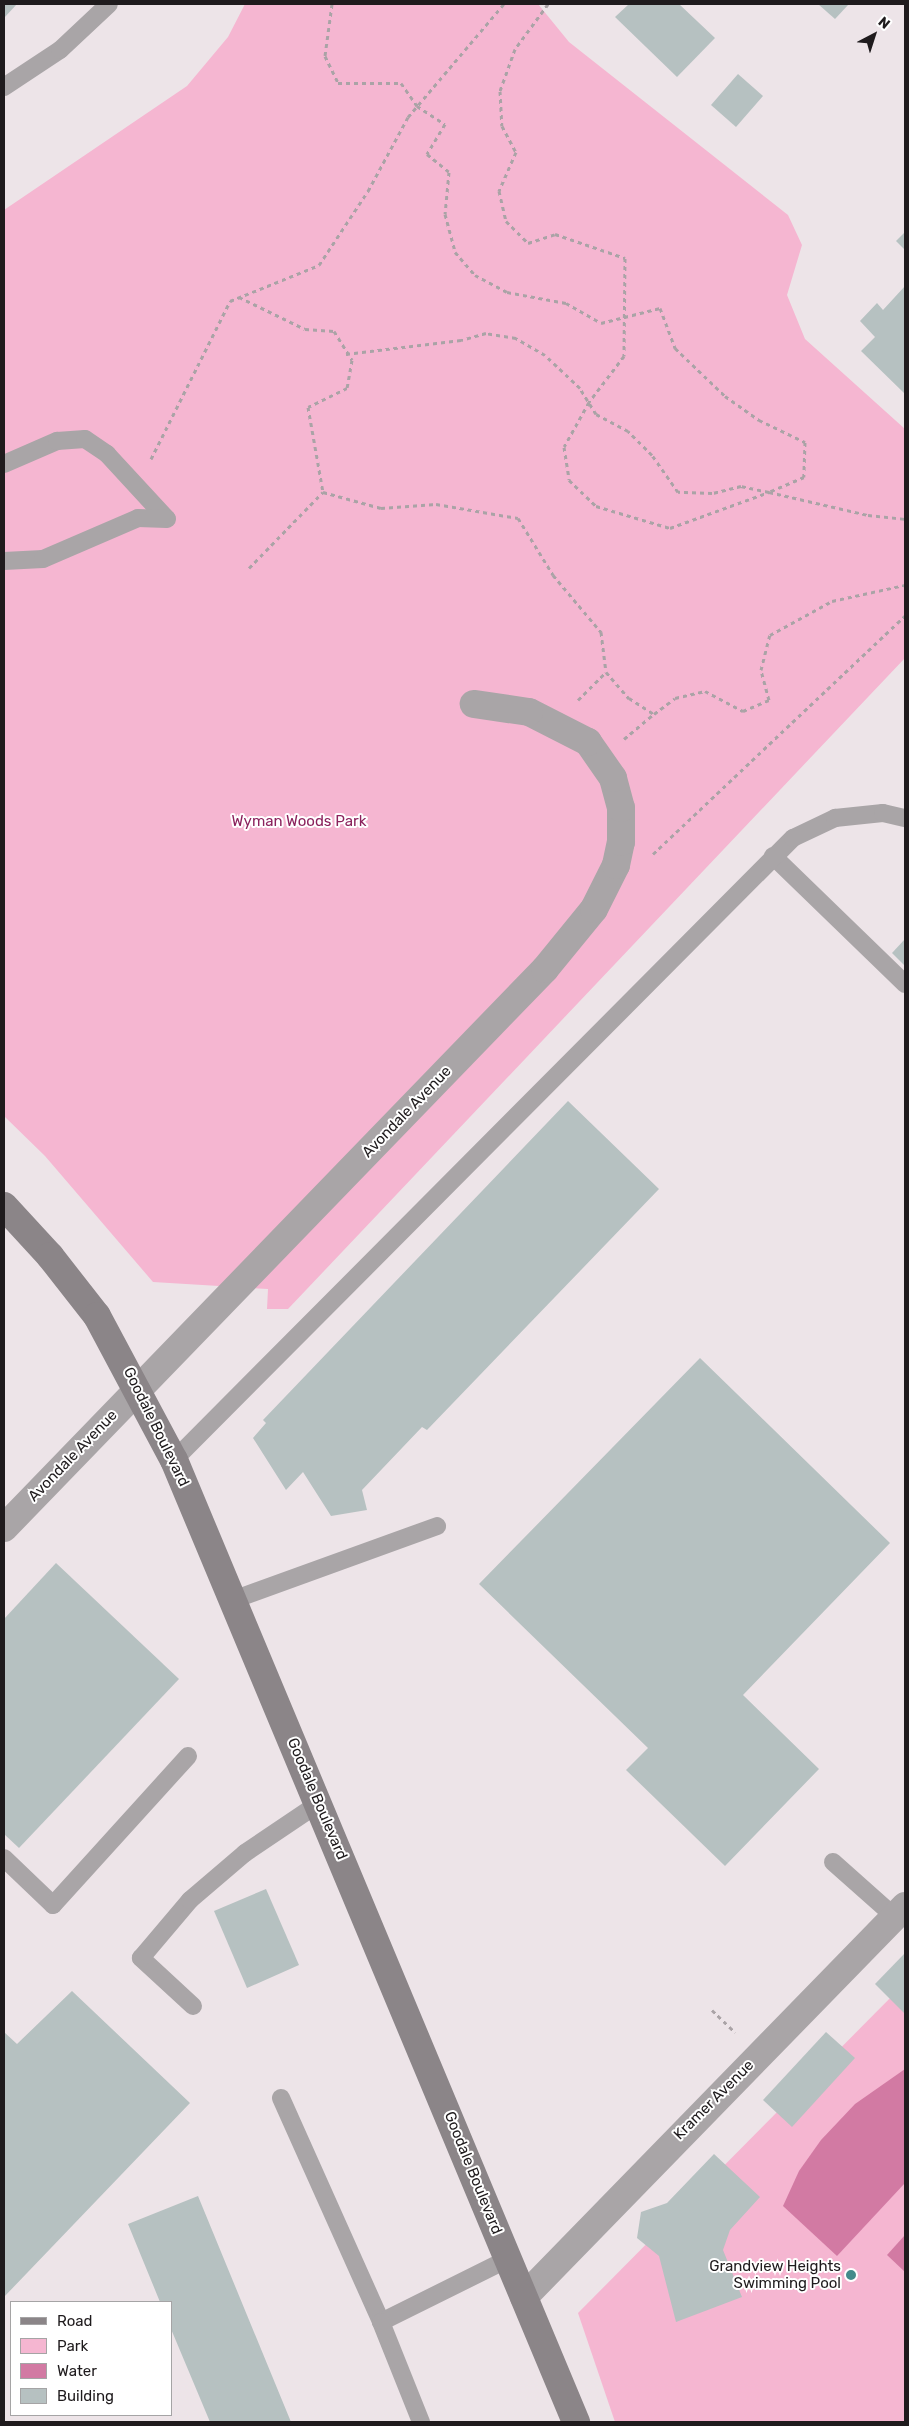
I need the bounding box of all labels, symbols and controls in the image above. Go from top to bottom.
north arrow [849,10,899,60]
text: N [875,13,893,33]
park label: Wyman Woods Park [231,813,367,831]
street label: Avondale Avenue [359,1062,455,1162]
street label: Goodale Boulevard [119,1364,193,1490]
street label: Avondale Avenue [25,1406,121,1506]
street label: Goodale Boulevard [283,1735,351,1863]
street label: Kramer Avenue [670,2056,758,2144]
street label: Goodale Boulevard [440,2109,506,2237]
place label: Grandview Heights Swimming Pool [709,2257,841,2292]
marker: Grandview Heights Swimming Pool [845,2269,857,2281]
legend [10,2301,172,2416]
text: Road [57,2312,93,2330]
text: Park [57,2337,88,2355]
text: Water [57,2362,97,2380]
text: Building [57,2387,114,2405]

